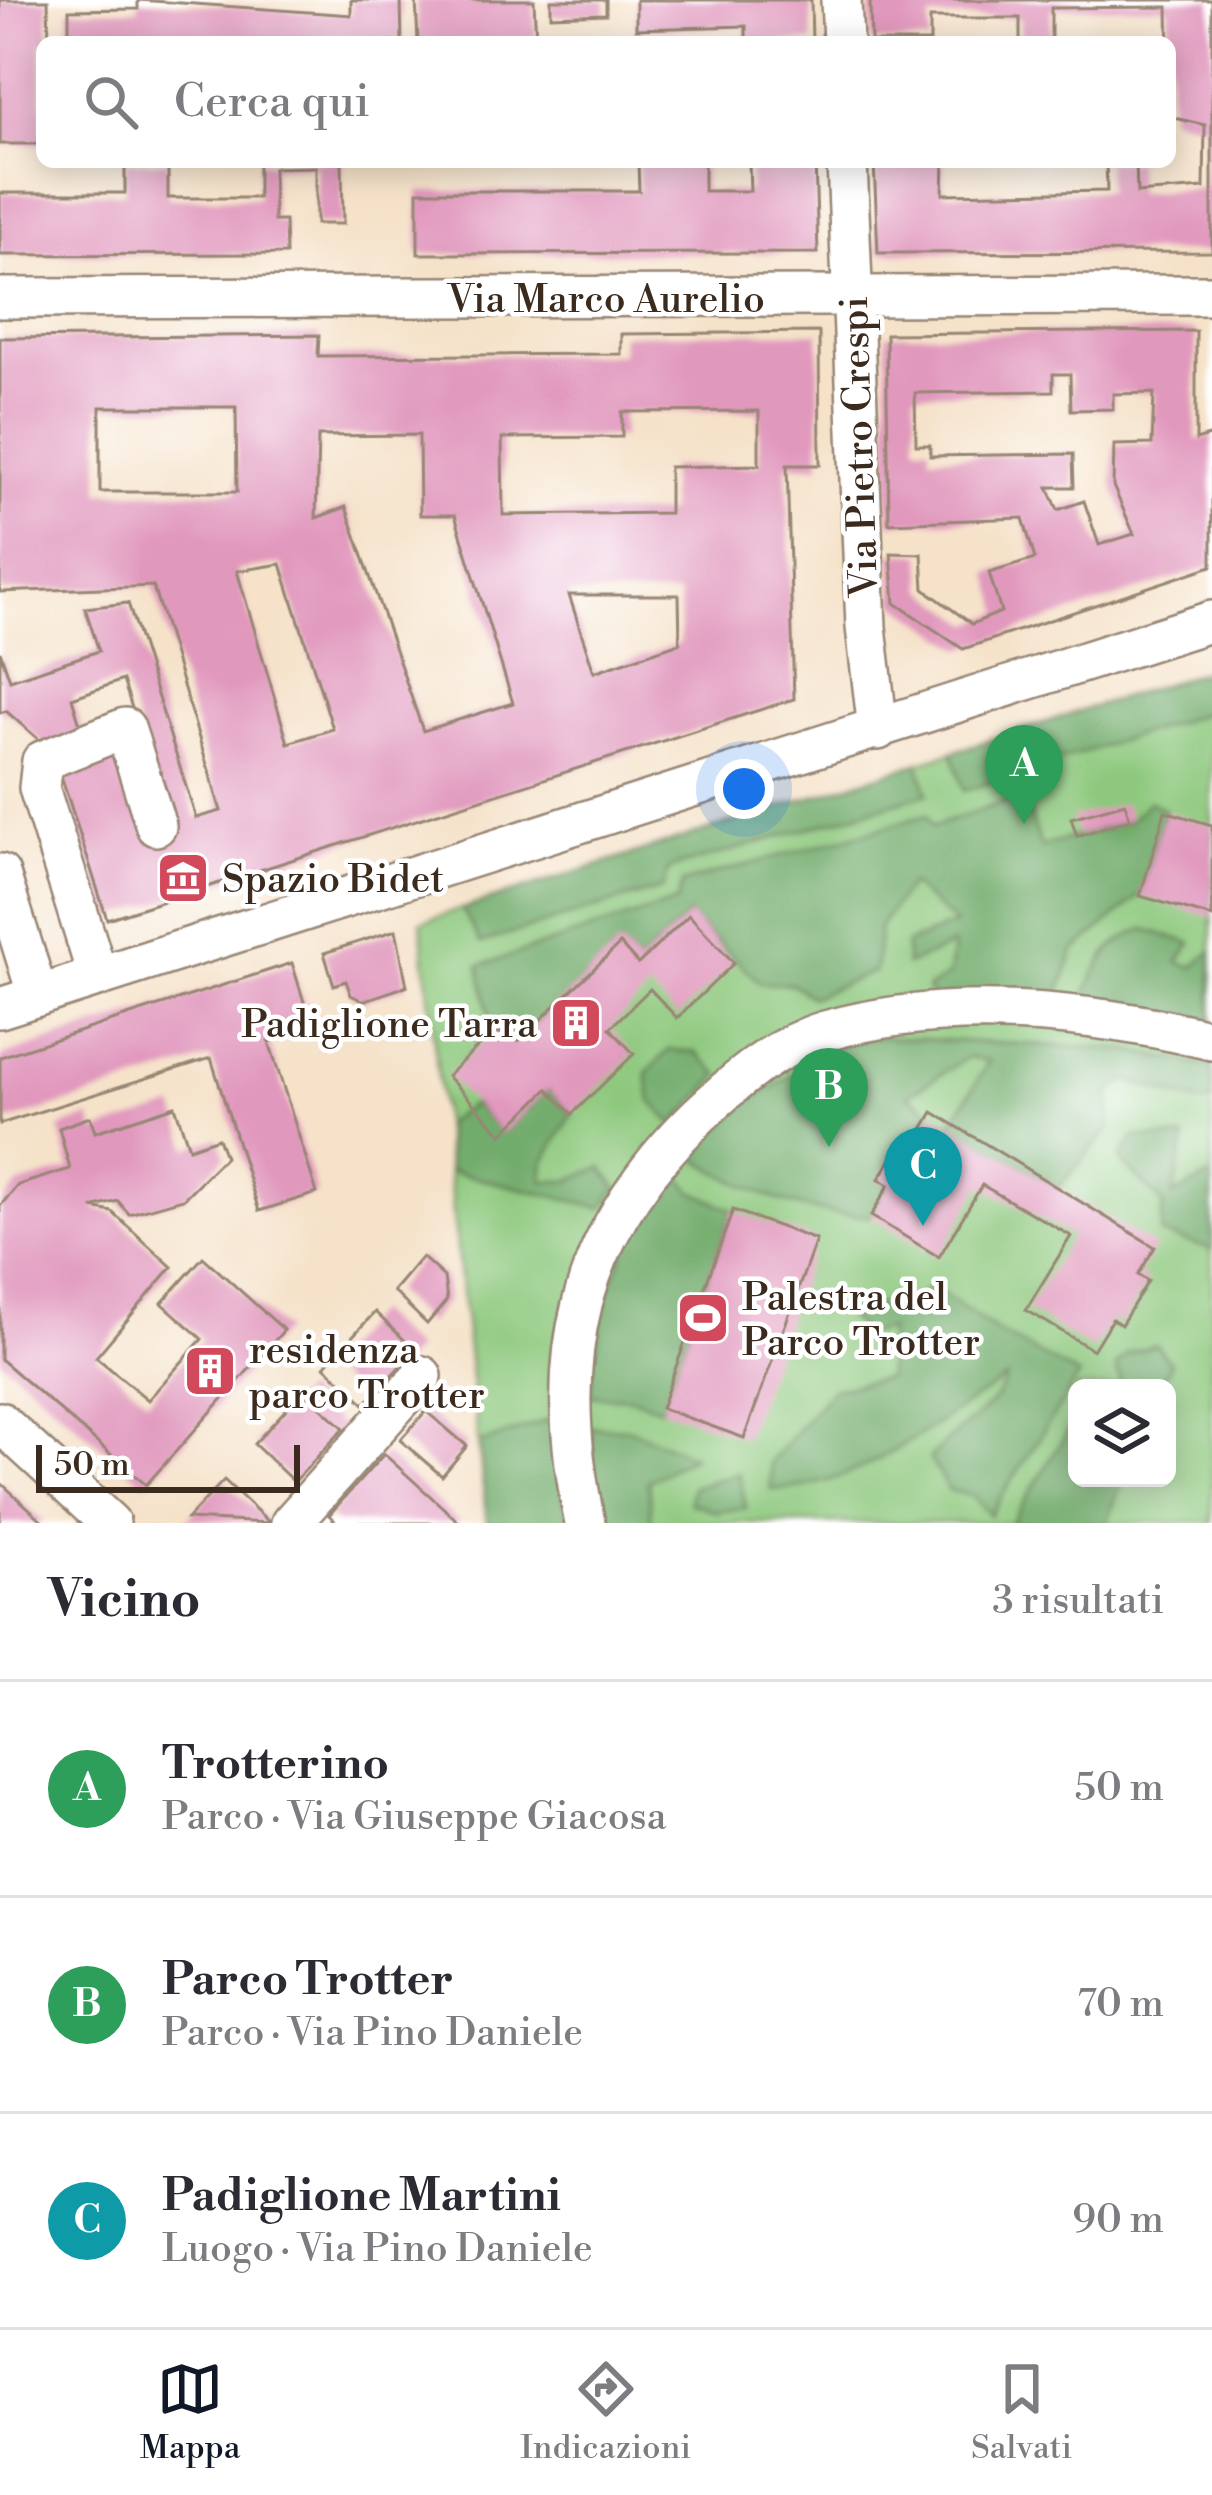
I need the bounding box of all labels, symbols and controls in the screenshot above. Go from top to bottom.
search box [36,36,1176,168]
icon: search [78,69,144,135]
text: Cerca qui [174,74,370,131]
street label: Via Marco Aurelio [446,276,765,325]
street label: Via Pietro Crespi [831,296,890,599]
pin: A [985,725,1063,824]
your location [714,759,774,819]
museum icon: Spazio Bidet [155,850,211,906]
place label: Spazio Bidet [222,856,444,905]
building icon: Padiglione Tarra [548,995,604,1051]
place label: Padiglione Tarra [241,1001,537,1050]
pin: B [790,1048,868,1147]
pin: C [884,1127,962,1226]
place label: Palestra del Parco Trotter [742,1274,980,1368]
sports icon: Palestra del Parco Trotter [675,1290,731,1346]
place label: residenza parco Trotter [249,1327,485,1421]
building icon: residenza parco Trotter [182,1343,238,1399]
map controls [1068,1379,1176,1487]
button: layers [1068,1379,1176,1487]
scale bar [36,1439,300,1492]
text: 50 m [54,1445,130,1486]
text: Vicino [48,1569,201,1633]
text: 3 risultati [992,1577,1164,1626]
text: Trotterino [162,1736,389,1793]
text: A [73,1764,101,1813]
text: 50 m [1074,1764,1164,1813]
text: Parco · Via Giuseppe Giacosa [162,1793,666,1842]
text: Parco Trotter [162,1952,453,2009]
text: B [72,1980,102,2029]
text: 70 m [1077,1980,1164,2029]
text: Parco · Via Pino Daniele [162,2009,583,2058]
text: Padiglione Martini [162,2168,561,2225]
text: C [73,2196,101,2245]
text: 90 m [1072,2196,1164,2245]
text: Luogo · Via Pino Daniele [162,2225,593,2274]
tab: Mappa [140,2356,241,2469]
tab: Indicazioni [520,2356,691,2469]
tab: Salvati [971,2356,1072,2469]

